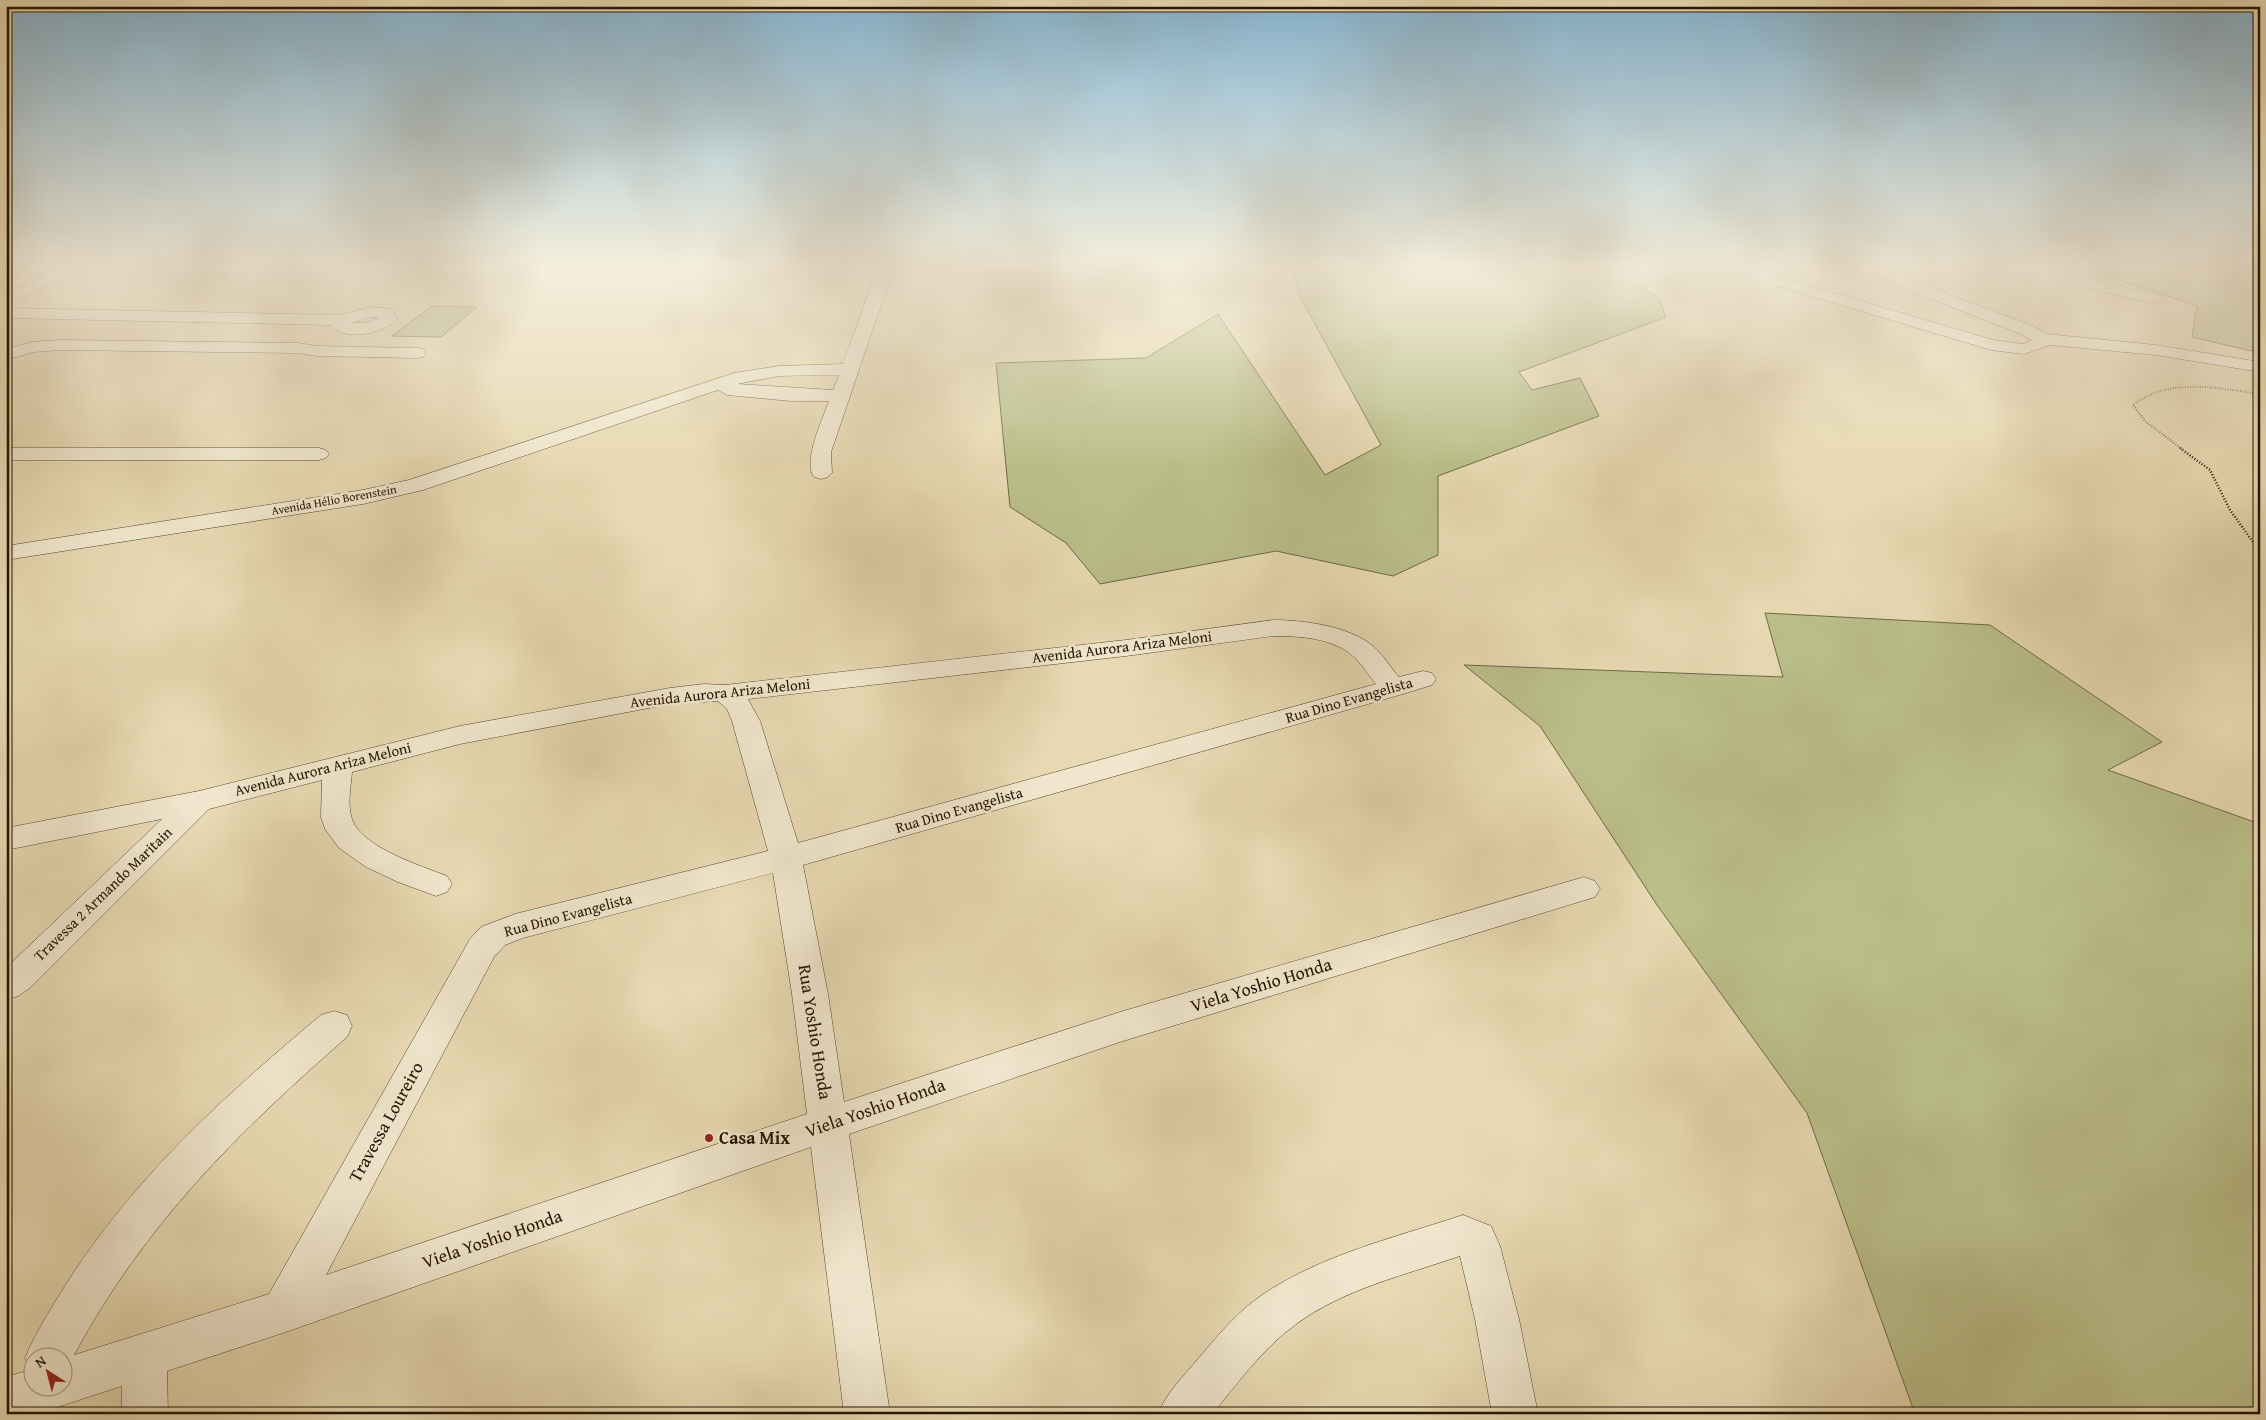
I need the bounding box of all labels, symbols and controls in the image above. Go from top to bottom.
street label: Avenida Hélio Borenstein [270,480,398,519]
street label: Avenida Aurora Ariza Meloni [1031,625,1213,668]
street label: Rua Dino Evangelista [1283,671,1415,728]
street label: Avenida Aurora Ariza Meloni [629,673,811,712]
street label: Avenida Aurora Ariza Meloni [232,736,413,801]
street label: Rua Dino Evangelista [893,781,1025,838]
street label: Travessa 2 Armando Maritain [29,821,177,965]
street label: Rua Dino Evangelista [502,887,634,942]
street label: Viela Yoshio Honda [1187,950,1335,1019]
street label: Rua Yoshio Honda [791,962,840,1102]
street label: Travessa Loureiro [341,1057,430,1187]
street label: Viela Yoshio Honda [801,1071,949,1144]
place label: Casa Mix [719,1124,790,1151]
marker: Casa Mix [703,1132,715,1144]
street label: Viela Yoshio Honda [418,1202,566,1275]
north arrow [22,1348,72,1398]
text: N [31,1350,51,1372]

